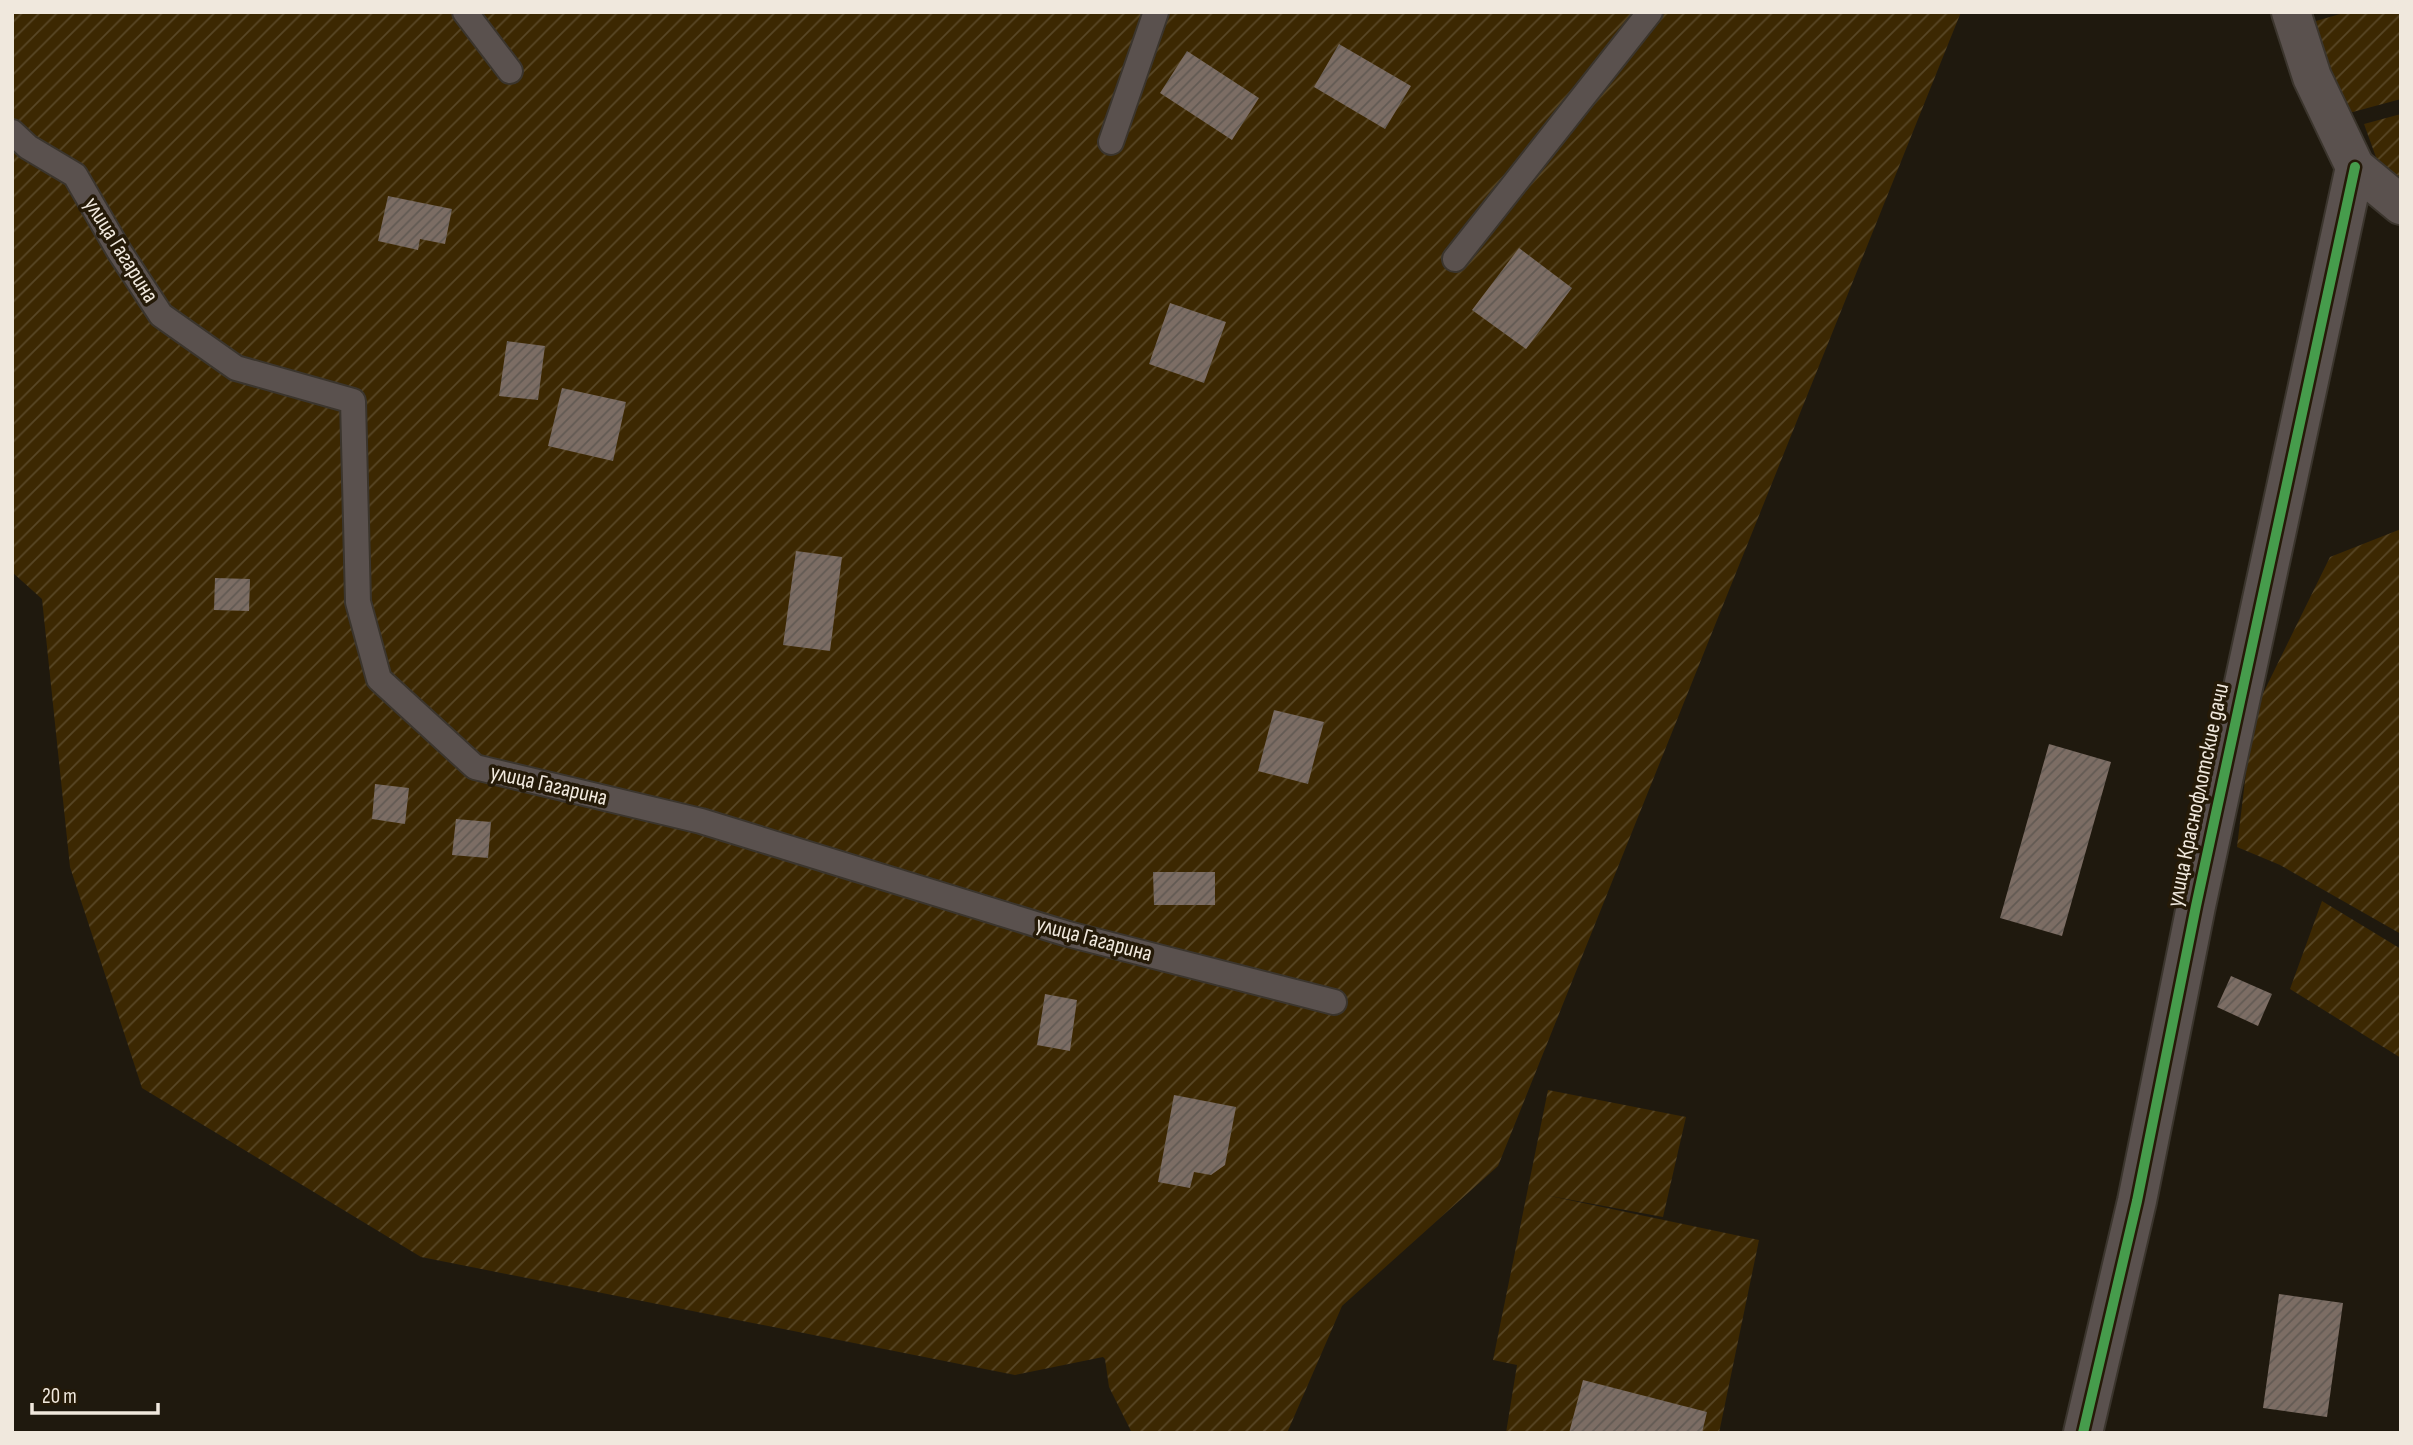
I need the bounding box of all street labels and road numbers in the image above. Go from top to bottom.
street label: улица Гагарина [78,192,164,308]
street label: улица Краснофлотские дачи [2161,681,2235,909]
street label: улица Гагарина [488,758,610,812]
street label: улица Гагарина [1033,910,1155,968]

